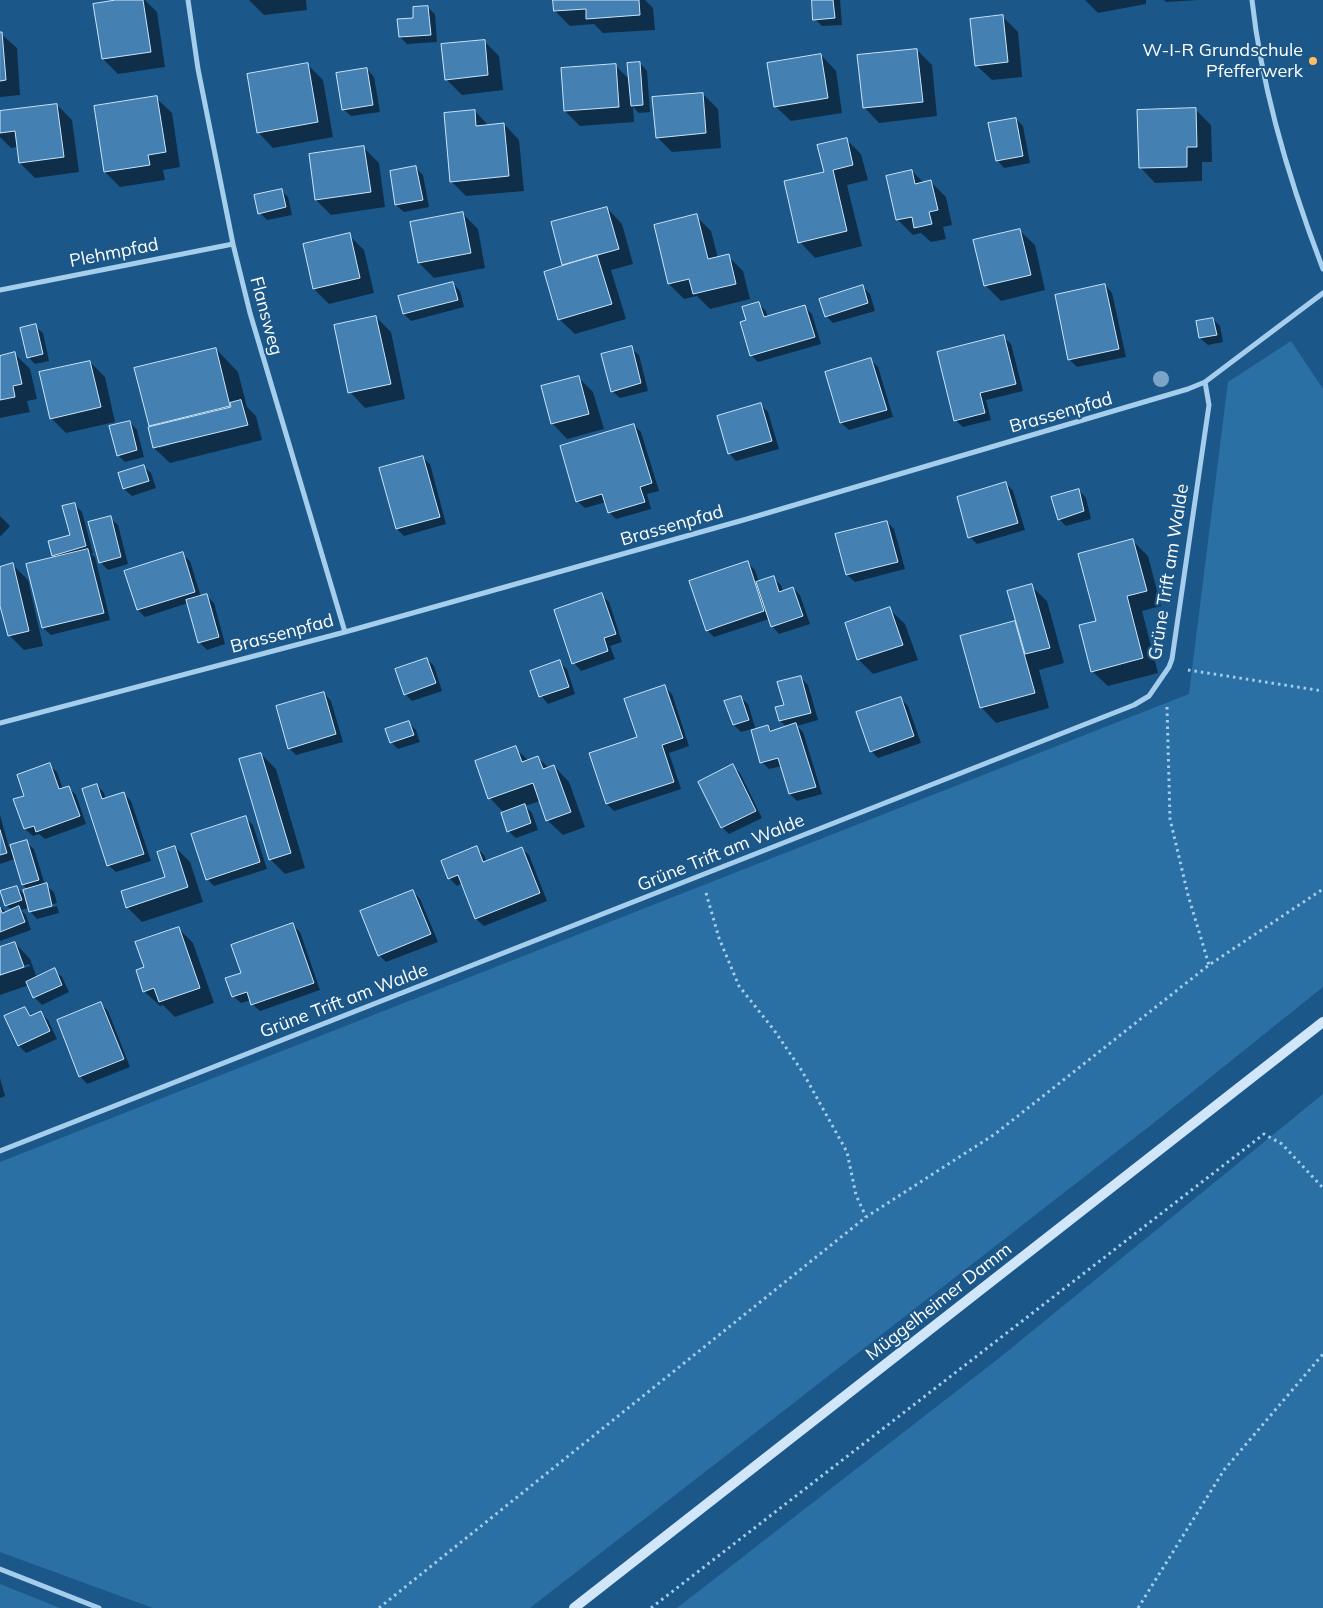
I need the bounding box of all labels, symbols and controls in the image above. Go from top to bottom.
place label: W-I-R Grundschule Pfefferwerk [1142,40,1303,82]
marker: W-I-R Grundschule Pfefferwerk [1307,55,1319,67]
street label: Plehmpfad [68,234,160,272]
street label: Flansweg [245,274,287,358]
street label: Brassenpfad [1007,388,1115,438]
street label: Grüne Trift am Walde [1144,482,1194,662]
street label: Brassenpfad [618,501,726,551]
street label: Brassenpfad [228,610,336,658]
street label: Grüne Trift am Walde [634,810,808,896]
street label: Grüne Trift am Walde [257,959,431,1043]
street label: Müggelheimer Damm [862,1238,1016,1366]

